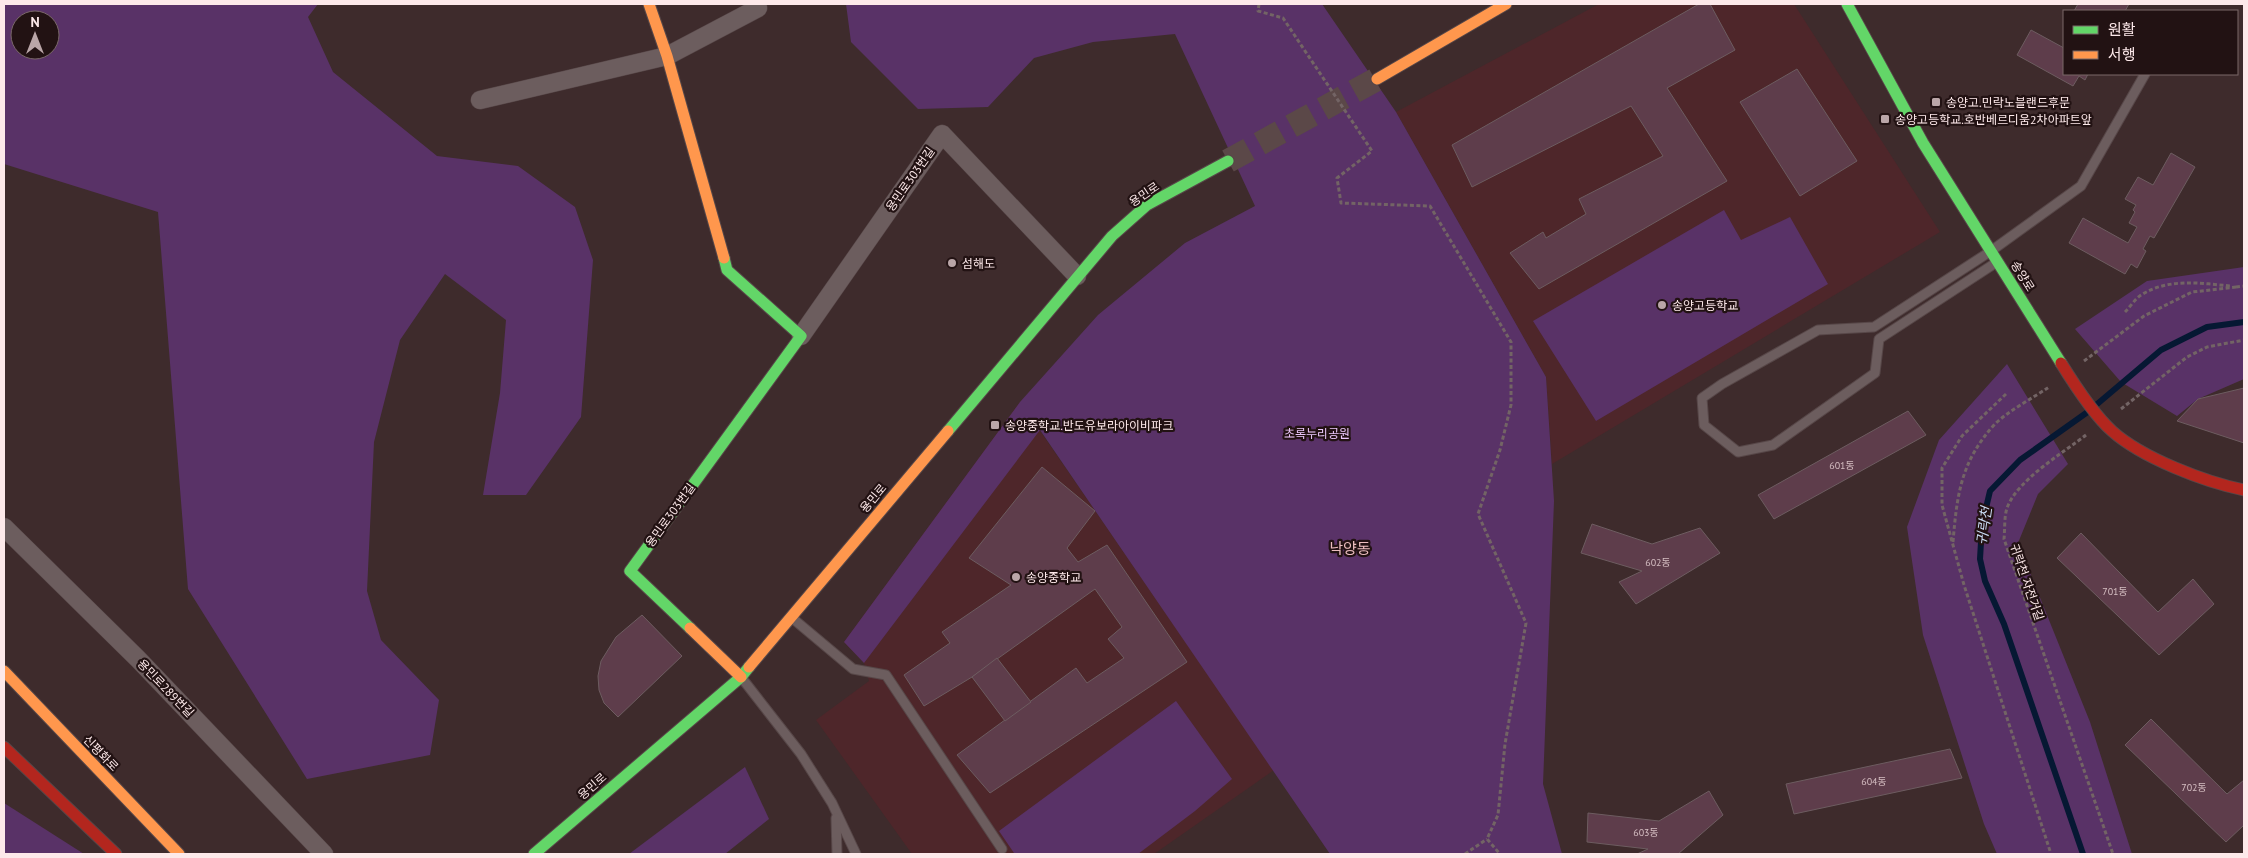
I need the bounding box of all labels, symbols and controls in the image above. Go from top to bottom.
north arrow [10,10,60,60]
legend [2063,10,2238,75]
text: N [30,13,40,31]
text: 원활 [2108,20,2136,39]
text: 서행 [2108,45,2136,64]
place label: 송양고.민락노블랜드후문 [1946,95,2070,110]
marker: 송양고.민락노블랜드후문 [1930,96,1942,108]
place label: 송양고등학교.호반베르디움2차아파트앞 [1895,112,2092,127]
marker: 송양고등학교.호반베르디움2차아파트앞 [1879,113,1891,125]
street label: 용민로303번길 [882,144,938,214]
street label: 용민로 [1126,179,1162,209]
place label: 섬해도 [962,256,995,271]
marker: 섬해도 [946,257,958,269]
street label: 송양로 [2008,258,2038,294]
place label: 송양고등학교 [1672,298,1738,313]
marker: 송양고등학교 [1656,299,1668,311]
place label: 송양중학교.반도유보라아이비파크 [1005,418,1173,433]
marker: 송양중학교.반도유보라아이비파크 [989,419,1001,431]
park label: 초록누리공원 [1284,426,1350,441]
house number: 601동 [1829,459,1855,472]
street label: 용민로303번길 [642,480,698,550]
street label: 용민로 [857,480,889,516]
water label: 귀락천 [1972,505,1996,546]
district label: 낙양동 [1329,539,1371,558]
street label: 귀락천 자전거길 [2007,542,2047,622]
house number: 602동 [1645,556,1671,569]
place label: 송양중학교 [1026,570,1081,585]
marker: 송양중학교 [1010,571,1022,583]
house number: 701동 [2102,585,2128,598]
street label: 용민로289번길 [135,656,197,720]
street label: 신평화로 [80,732,122,774]
street label: 용민로 [575,769,609,803]
house number: 604동 [1861,775,1887,788]
house number: 702동 [2181,781,2207,794]
house number: 603동 [1633,826,1659,839]

